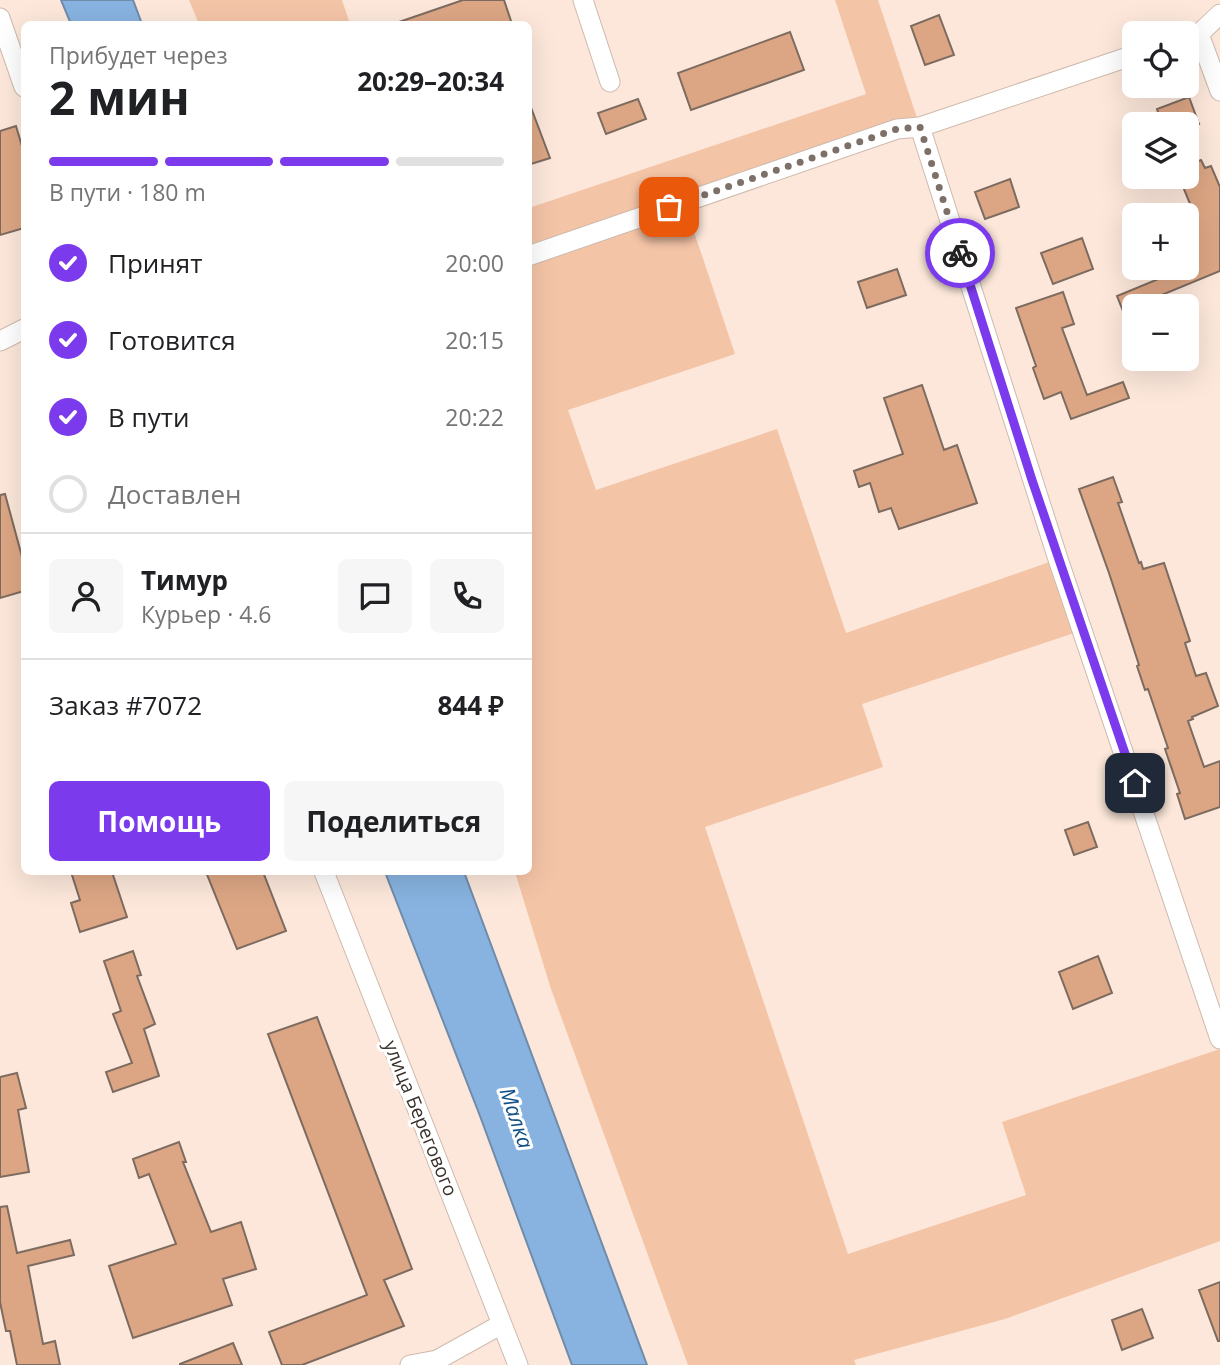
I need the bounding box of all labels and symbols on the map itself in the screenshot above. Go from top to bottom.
pin [639,177,699,237]
courier [925,218,995,288]
pin [1105,753,1165,813]
street label: улица Берегового [378,1036,464,1200]
water label: Малка [494,1083,540,1152]

